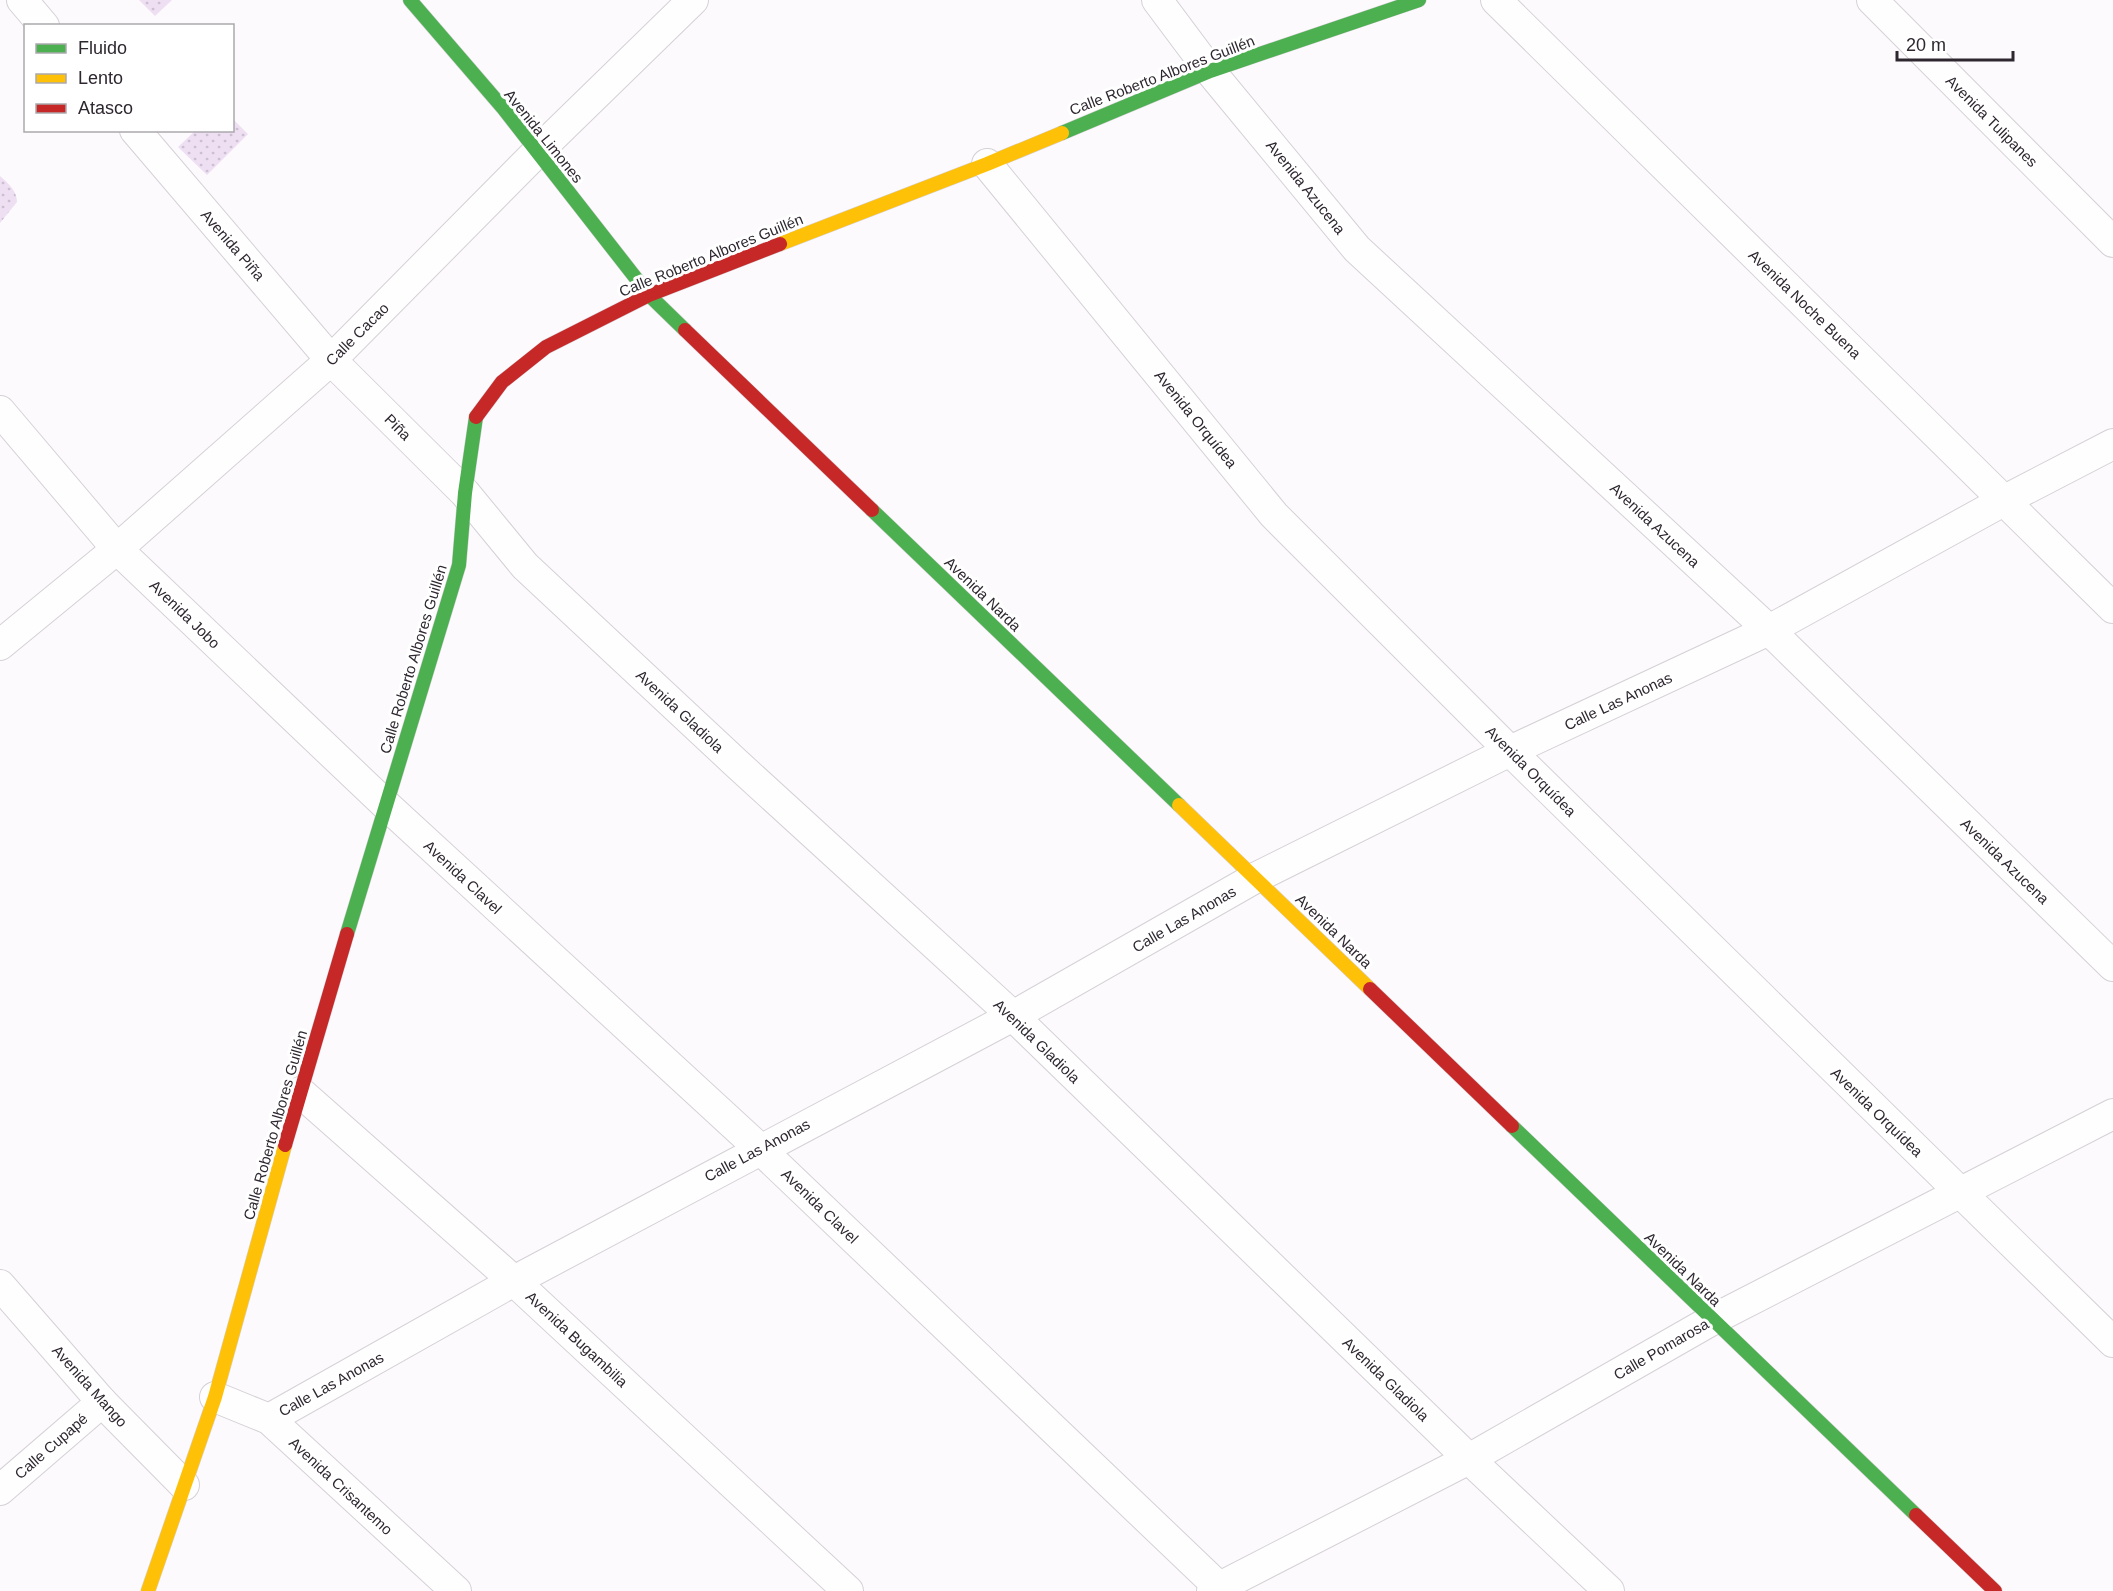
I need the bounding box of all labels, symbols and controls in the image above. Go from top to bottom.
legend [24,24,234,132]
scale bar [1897,24,2012,62]
street label: Calle Roberto Albores Guillén [1067,32,1257,118]
text: 20 m [1906,35,1946,55]
text: Fluido [78,38,127,58]
text: Lento [78,68,123,88]
street label: Avenida Tulipanes [1943,72,2041,170]
street label: Avenida Limones [501,86,587,186]
text: Atasco [78,98,133,118]
street label: Avenida Azucena [1263,137,1349,238]
street label: Avenida Piña [198,206,269,284]
street label: Calle Roberto Albores Guillén [617,210,805,300]
street label: Avenida Noche Buena [1745,246,1865,362]
street label: Calle Cacao [322,299,392,369]
street label: Avenida Orquídea [1151,367,1241,472]
street label: Piña [381,410,415,444]
street label: Avenida Azucena [1607,479,1704,571]
street label: Avenida Narda [941,554,1025,635]
street label: Calle Roberto Albores Guillén [376,562,450,756]
street label: Avenida Jobo [146,576,224,652]
street label: Avenida Gladiola [633,666,728,756]
street label: Calle Las Anonas [1562,669,1674,733]
street label: Avenida Orquídea [1482,722,1580,820]
street label: Avenida Azucena [1957,815,2053,908]
street label: Avenida Clavel [421,837,505,917]
street label: Calle Las Anonas [1129,882,1239,956]
street label: Avenida Narda [1292,891,1376,972]
street label: Avenida Gladiola [990,996,1084,1087]
street label: Calle Roberto Albores Guillén [240,1028,310,1222]
street label: Avenida Orquídea [1828,1064,1927,1160]
street label: Calle Las Anonas [701,1115,813,1185]
street label: Avenida Clavel [778,1165,862,1247]
street label: Avenida Narda [1641,1229,1725,1310]
street label: Avenida Bugambilia [523,1288,632,1391]
street label: Calle Pomarosa [1611,1315,1712,1383]
street label: Avenida Gladiola [1339,1334,1433,1425]
street label: Avenida Mango [49,1342,131,1430]
street label: Calle Las Anonas [276,1348,386,1420]
street label: Calle Cupapé [11,1410,91,1482]
street label: Avenida Crisantemo [286,1434,396,1538]

